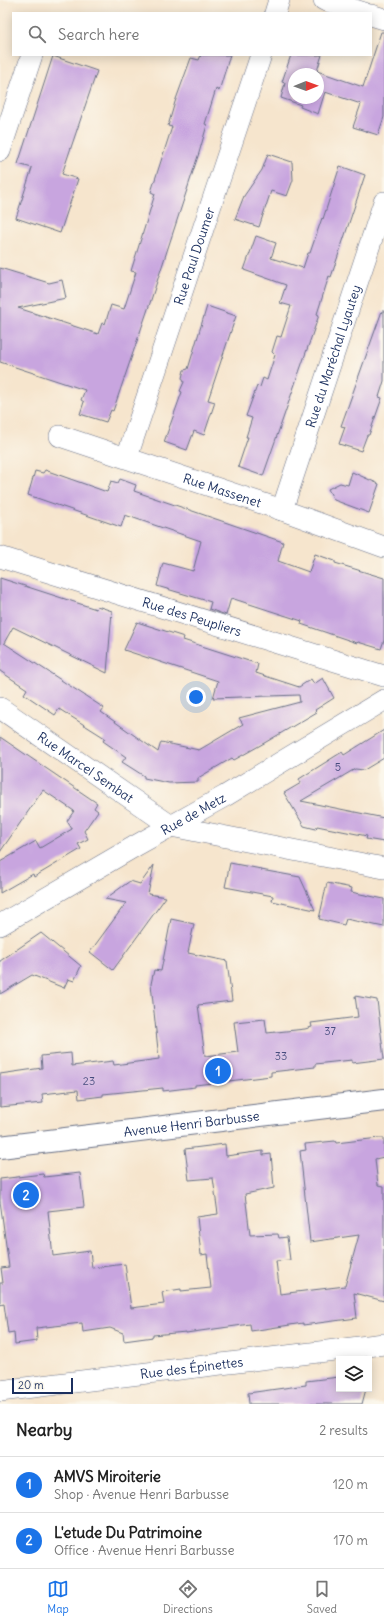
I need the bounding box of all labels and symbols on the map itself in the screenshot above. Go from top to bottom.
north arrow [288,68,324,104]
street label: Rue Paul Doumer [170,204,218,307]
street label: Rue du Maréchal Lyautey [301,283,365,430]
street label: Rue Massenet [181,469,264,511]
street label: Rue des Peupliers [140,593,244,640]
your location [186,687,206,707]
street label: Rue Marcel Sembat [34,728,137,807]
house number: 5 [335,760,341,774]
street label: Rue de Metz [158,789,229,839]
house number: 37 [324,1024,336,1038]
house number: 33 [275,1049,287,1063]
pin: 1 [205,1056,231,1086]
house number: 23 [83,1074,95,1088]
street label: Avenue Henri Barbusse [123,1107,260,1140]
pin: 2 [13,1180,39,1210]
street label: Rue des Épinettes [139,1353,244,1382]
scale bar [12,1376,73,1395]

